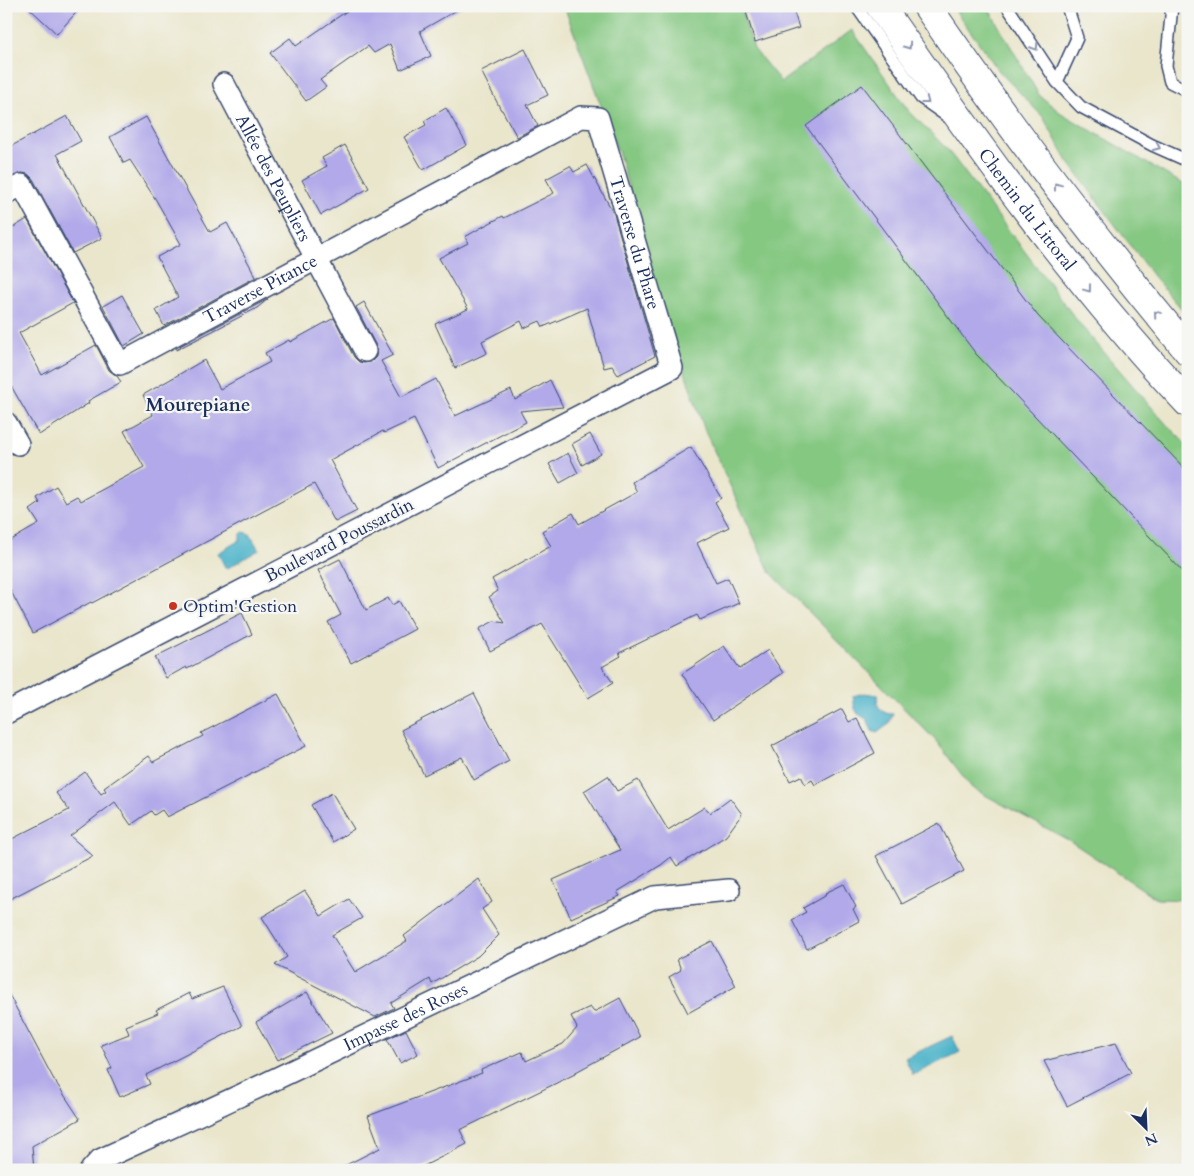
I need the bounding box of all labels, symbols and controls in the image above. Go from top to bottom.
one-way arrow [902,40,911,50]
one-way arrow [1028,41,1038,50]
one-way arrow [920,96,929,104]
street label: Allée des Peupliers [229,110,317,246]
one-way arrow [1152,141,1161,151]
street label: Chemin du Littoral [972,143,1081,276]
street label: Traverse du Phare [603,173,666,312]
one-way arrow [1054,183,1062,192]
street label: Traverse Pitance [199,248,322,330]
one-way arrow [1082,283,1091,293]
one-way arrow [1154,311,1162,320]
district label: Mourepiane [146,392,250,418]
street label: Boulevard Poussardin [261,492,419,589]
place label: Optim'Gestion [183,594,298,619]
marker: Optim'Gestion [167,600,179,612]
street label: Impasse des Roses [340,977,472,1058]
north arrow [1122,1104,1172,1154]
text: N [1142,1128,1161,1151]

